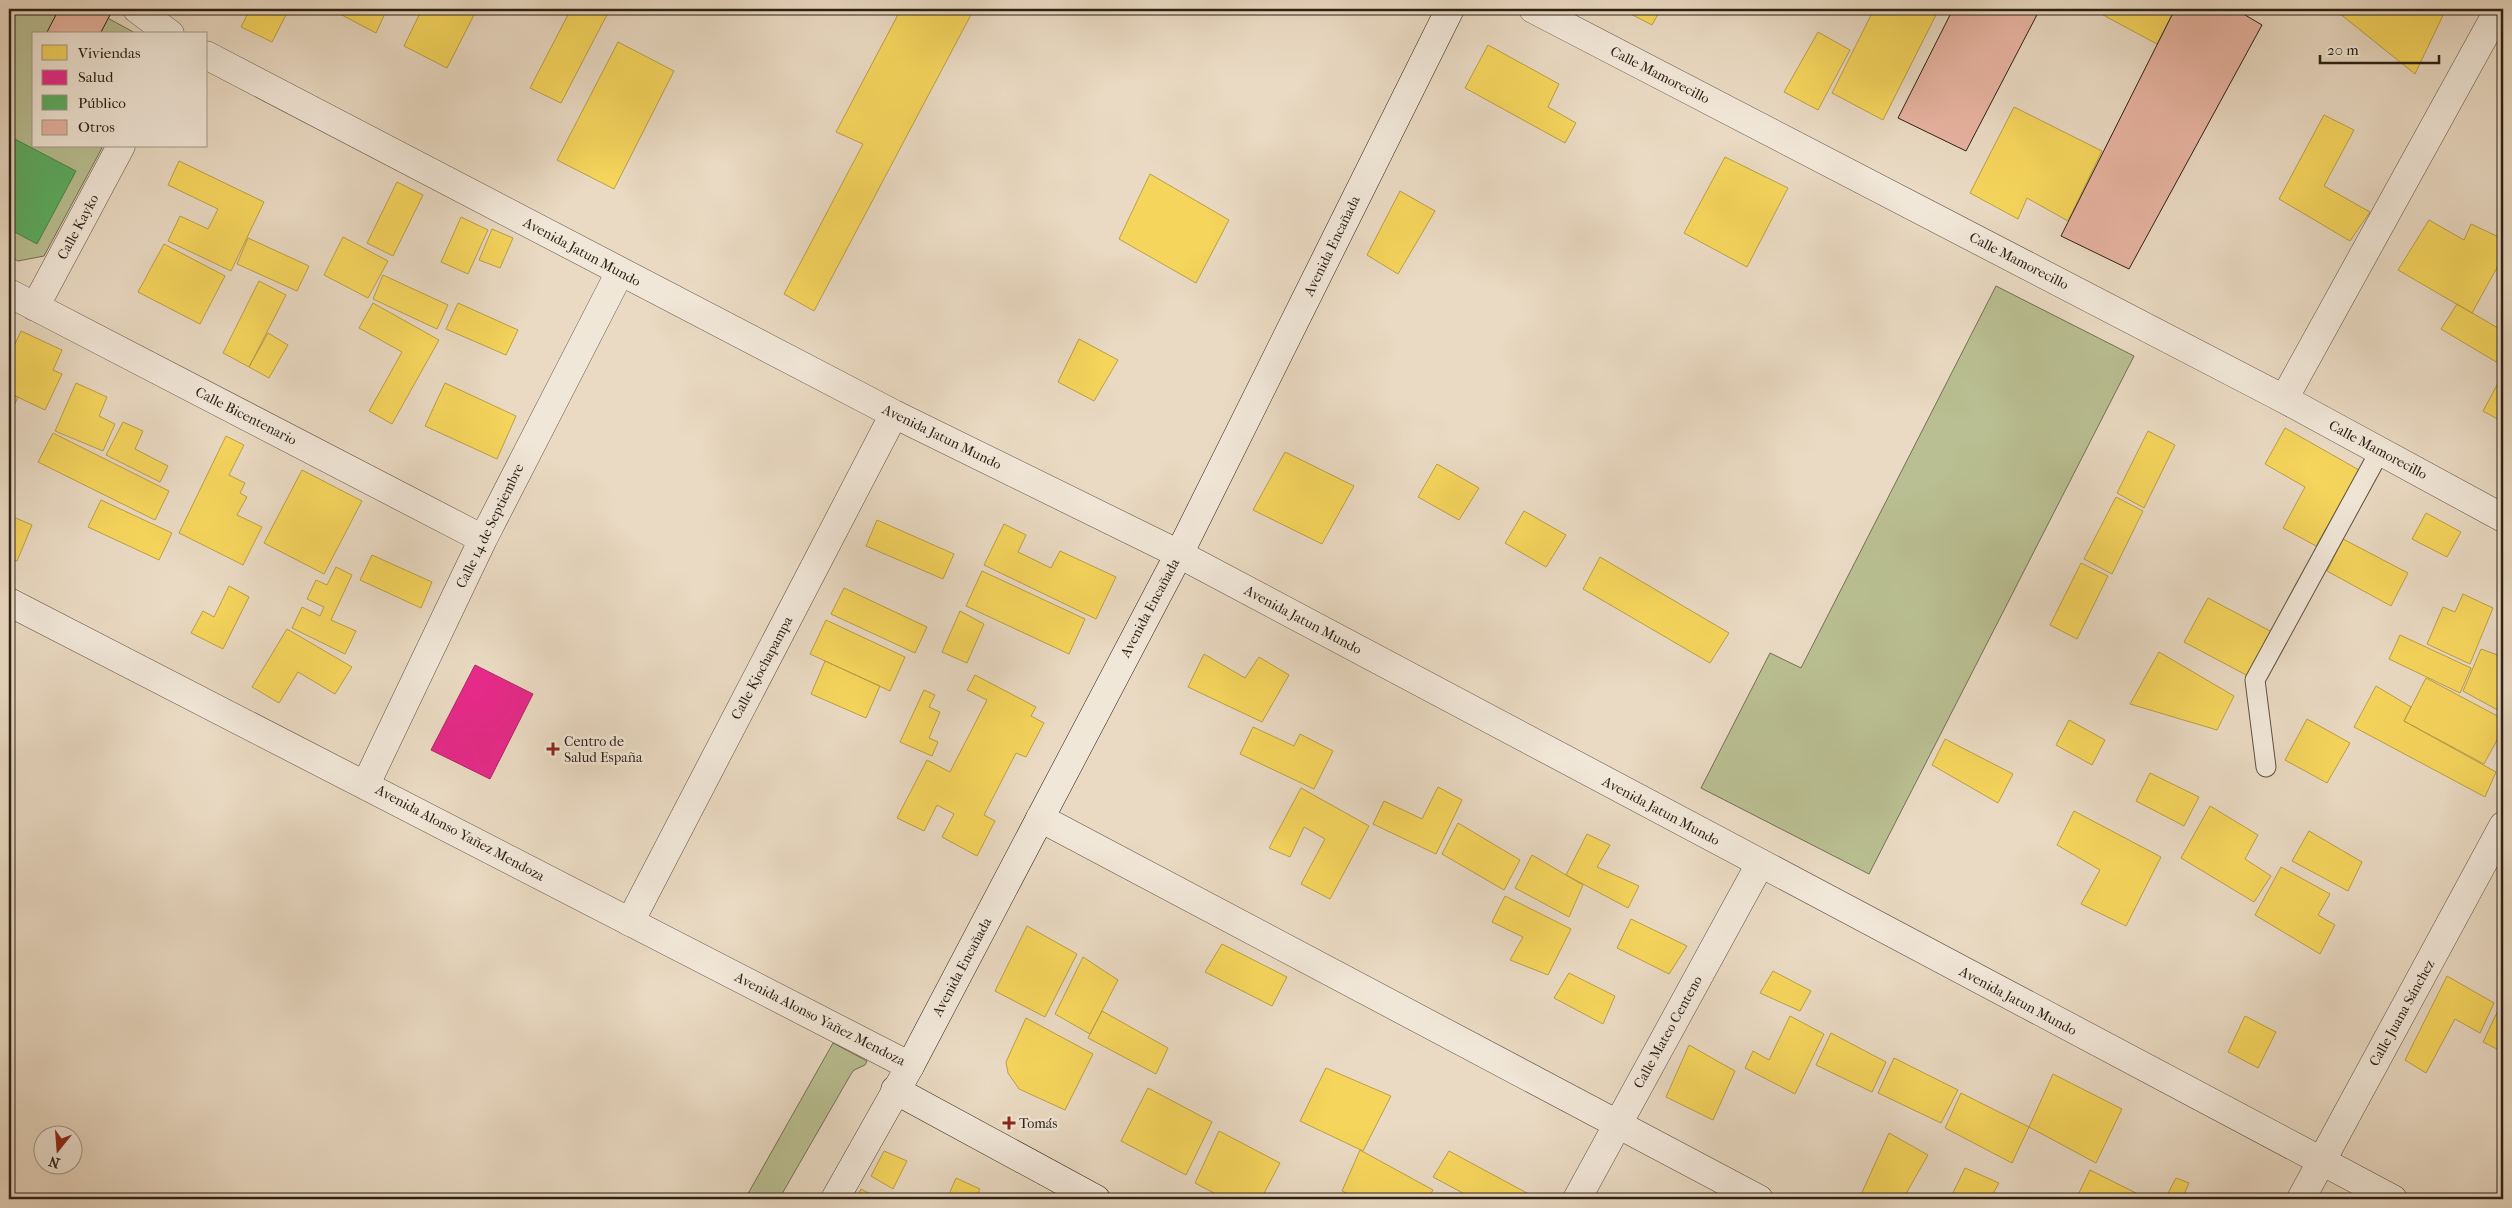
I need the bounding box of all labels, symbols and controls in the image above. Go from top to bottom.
legend [32,32,208,148]
scale bar [2320,32,2438,64]
text: 20 m [2327,41,2359,59]
street label: Calle Mamorecillo [1607,43,1713,107]
text: Viviendas [77,44,141,62]
text: Salud [78,68,114,86]
text: Público [78,94,126,112]
text: Otros [78,118,115,136]
street label: Calle Kayko [54,191,102,263]
street label: Avenida Encañada [1300,193,1364,300]
street label: Avenida Jatun Mundo [519,213,644,290]
street label: Calle Mamorecillo [1966,229,2072,293]
street label: Calle Bicentenario [193,383,299,449]
street label: Avenida Jatun Mundo [879,400,1004,473]
street label: Calle Mamorecillo [2326,417,2430,483]
street label: Calle 14 de Septiembre [452,461,528,591]
street label: Avenida Encañada [1116,555,1183,661]
street label: Avenida Jatun Mundo [1240,581,1365,658]
street label: Calle Kjochapampa [728,613,797,723]
place label: Centro de Salud España [564,733,643,766]
marker: Centro de Salud España [546,742,560,756]
street label: Avenida Jatun Mundo [1598,772,1723,849]
street label: Avenida Alonso Yañez Mendoza [372,781,548,885]
street label: Avenida Encañada [928,914,995,1020]
street label: Calle Juana Sánchez [2366,957,2438,1069]
street label: Avenida Jatun Mundo [1955,962,2080,1039]
street label: Avenida Alonso Yañez Mendoza [731,968,909,1070]
street label: Calle Mateo Centeno [1630,973,1706,1091]
place label: Tomás [1019,1115,1057,1132]
marker: Tomás [1003,1117,1015,1129]
north arrow [32,1126,82,1176]
text: N [46,1152,62,1172]

